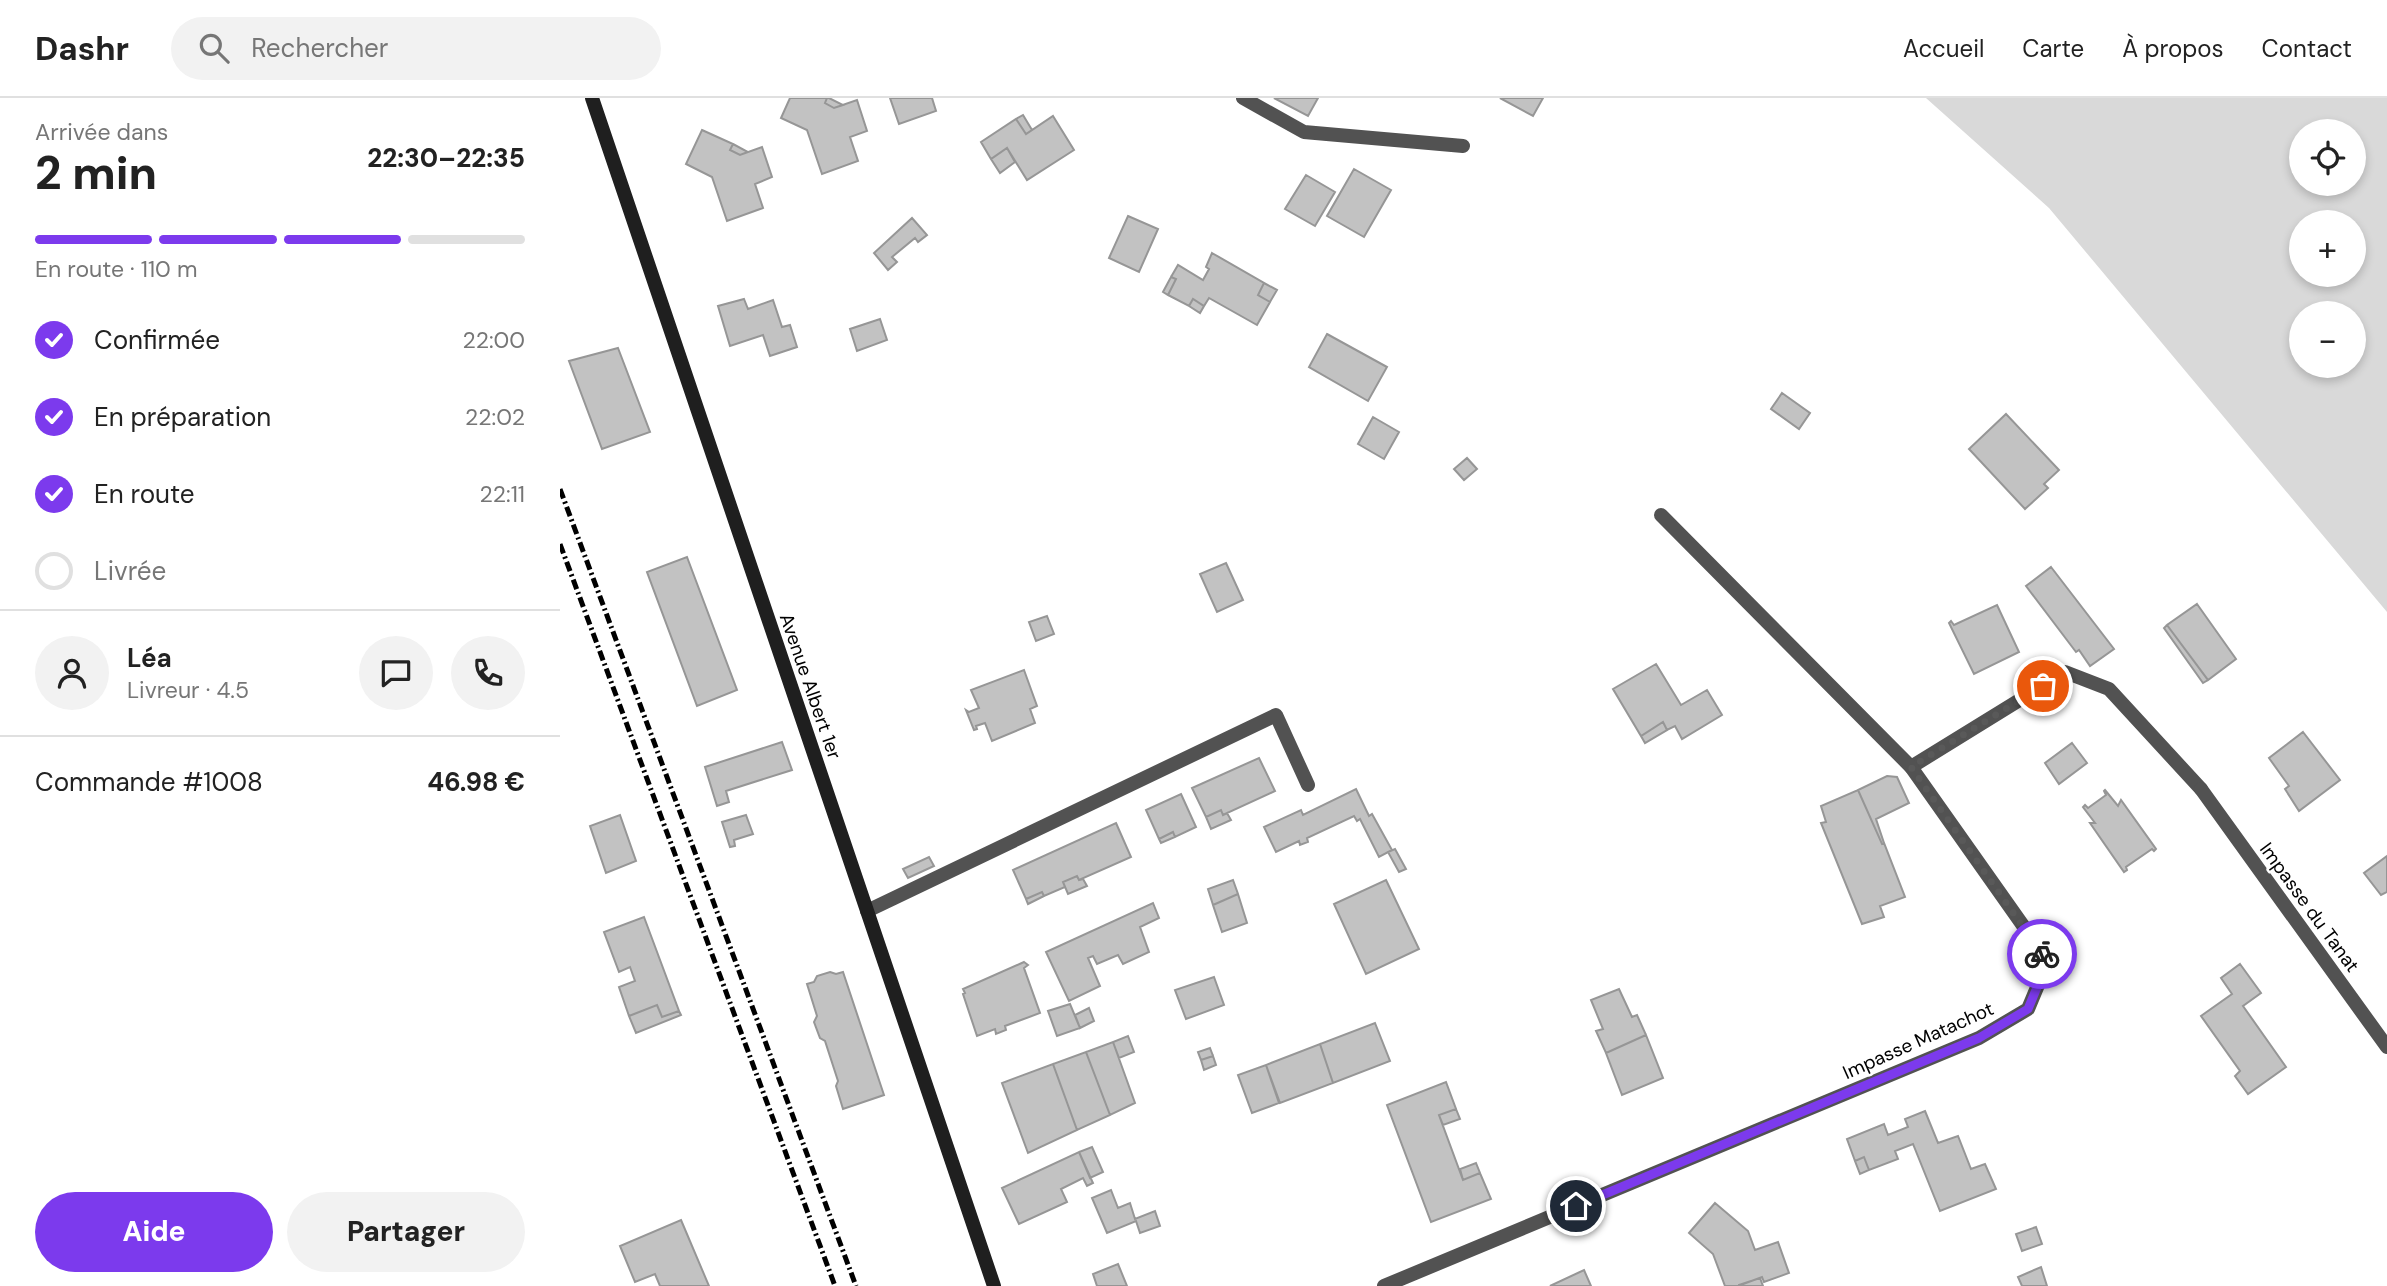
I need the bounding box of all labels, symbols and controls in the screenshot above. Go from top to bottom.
search box [171,17,661,80]
text: Dashr [35,27,129,70]
icon: search [195,29,233,67]
text: Rechercher [251,31,388,65]
text: Accueil [1903,33,1984,64]
text: Carte [2022,33,2084,64]
text: À propos [2122,33,2224,64]
text: Contact [2262,33,2352,64]
text: Arrivée dans [35,117,168,147]
map controls [2289,119,2366,378]
button: locate [2289,119,2366,196]
text: 22:30–22:35 [367,141,525,175]
text: 2 min [35,143,157,203]
button: + [2289,210,2366,287]
text: En route · 110 m [35,254,197,284]
button: − [2289,301,2366,378]
icon: check [35,321,73,359]
text: Confirmée [94,323,220,357]
text: 22:00 [462,325,525,355]
icon: check [35,398,73,436]
text: En préparation [94,400,271,434]
text: 22:02 [465,402,525,432]
icon: check [35,475,73,513]
text: En route [94,477,195,511]
text: 22:11 [480,479,525,509]
text: Livrée [94,554,166,588]
street label: Avenue Albert 1er [774,610,847,762]
button: person [35,636,109,710]
button: chat [359,636,433,710]
button: phone [451,636,525,710]
text: Léa [127,641,172,675]
pin [2013,656,2073,716]
icon: bag [2024,667,2062,705]
text: Livreur · 4.5 [127,675,249,705]
text: Commande #1008 [35,765,263,799]
text: 46.98 € [427,765,525,799]
street label: Impasse du Tanat [2254,837,2365,977]
courier [2007,919,2077,989]
icon: bike [2023,935,2061,973]
street label: Impasse Matachot [1839,996,1998,1085]
pin [1546,1176,1606,1236]
icon: home [1557,1187,1595,1225]
button: Aide [35,1192,273,1272]
button: Partager [287,1192,525,1272]

